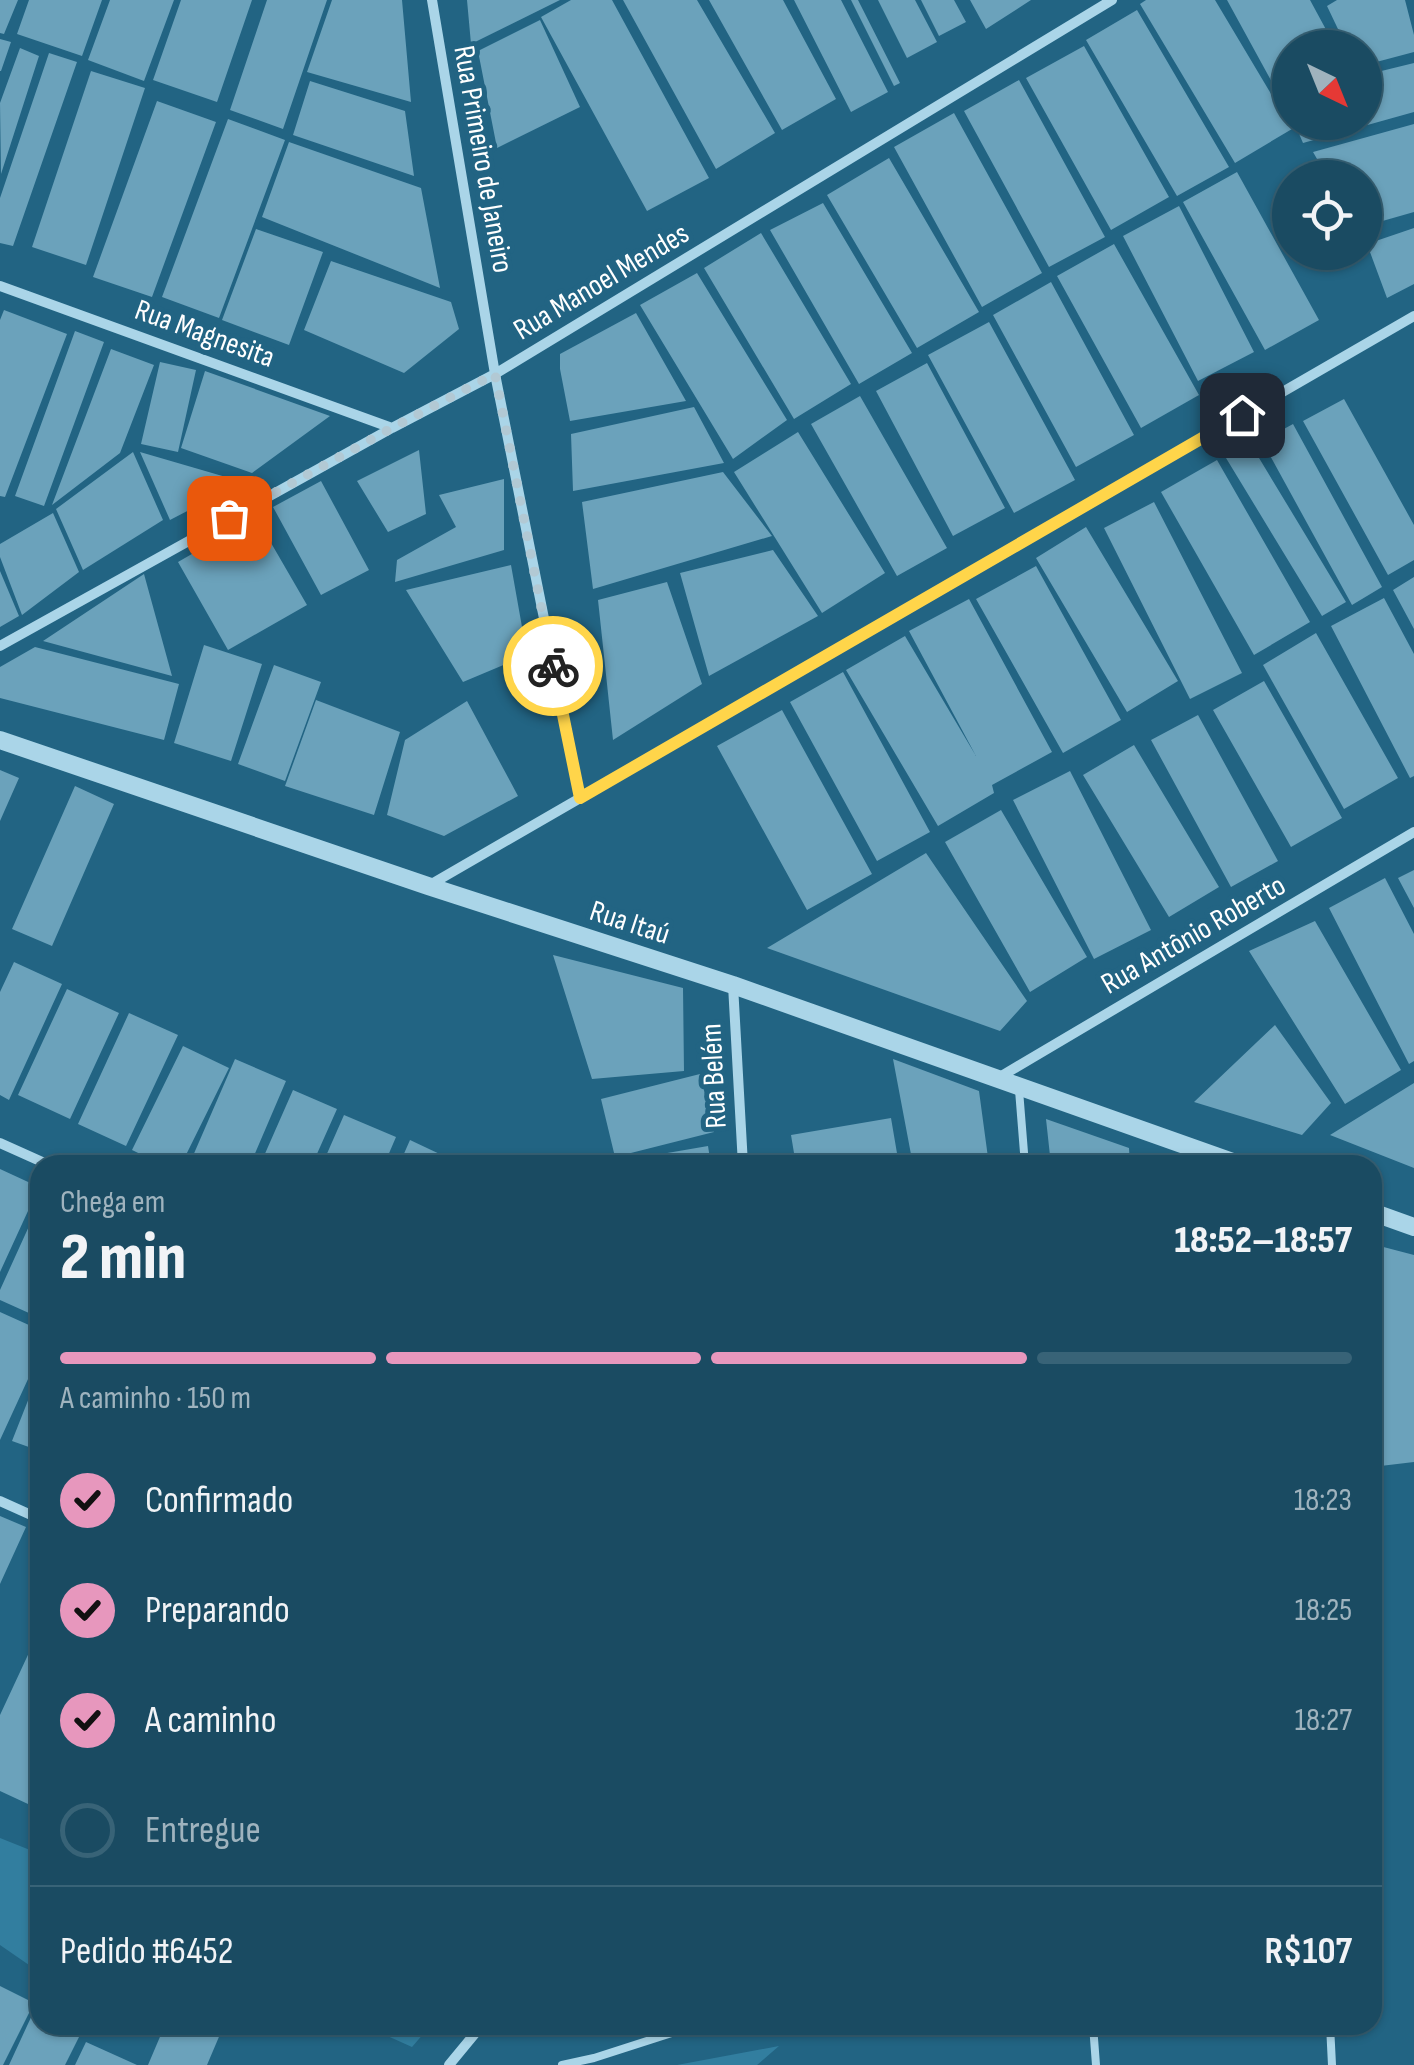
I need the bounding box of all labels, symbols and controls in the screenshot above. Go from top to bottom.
north arrow [1272,30,1382,140]
map controls [1272,30,1382,270]
street label: Rua Primeiro de Janeiro [445,43,521,276]
button: locate [1272,160,1382,270]
street label: Rua Manoel Mendes [507,215,696,348]
street label: Rua Magnesita [130,292,279,376]
pin [1200,373,1285,458]
icon: home [1215,388,1270,443]
pin [187,476,272,561]
icon: bag [202,491,257,546]
courier [503,616,603,716]
icon: bike [526,639,581,694]
street label: Rua Antônio Roberto [1095,868,1292,1002]
street label: Rua Itaú [585,893,674,953]
street label: Rua Belém [693,1023,735,1129]
text: Chega em [60,1183,165,1222]
text: 18:52–18:57 [1174,1218,1352,1263]
text: 2 min [60,1220,186,1298]
text: A caminho · 150 m [60,1379,251,1418]
icon: check [60,1473,115,1528]
text: Confirmado [145,1478,293,1523]
text: 18:23 [1294,1481,1352,1520]
icon: check [60,1583,115,1638]
text: Preparando [145,1588,290,1633]
text: 18:25 [1295,1591,1352,1630]
icon: check [60,1693,115,1748]
text: A caminho [145,1698,276,1743]
text: 18:27 [1295,1701,1352,1740]
text: Entregue [145,1808,261,1853]
text: Pedido #6452 [60,1929,233,1974]
text: R$107 [1264,1929,1352,1974]

